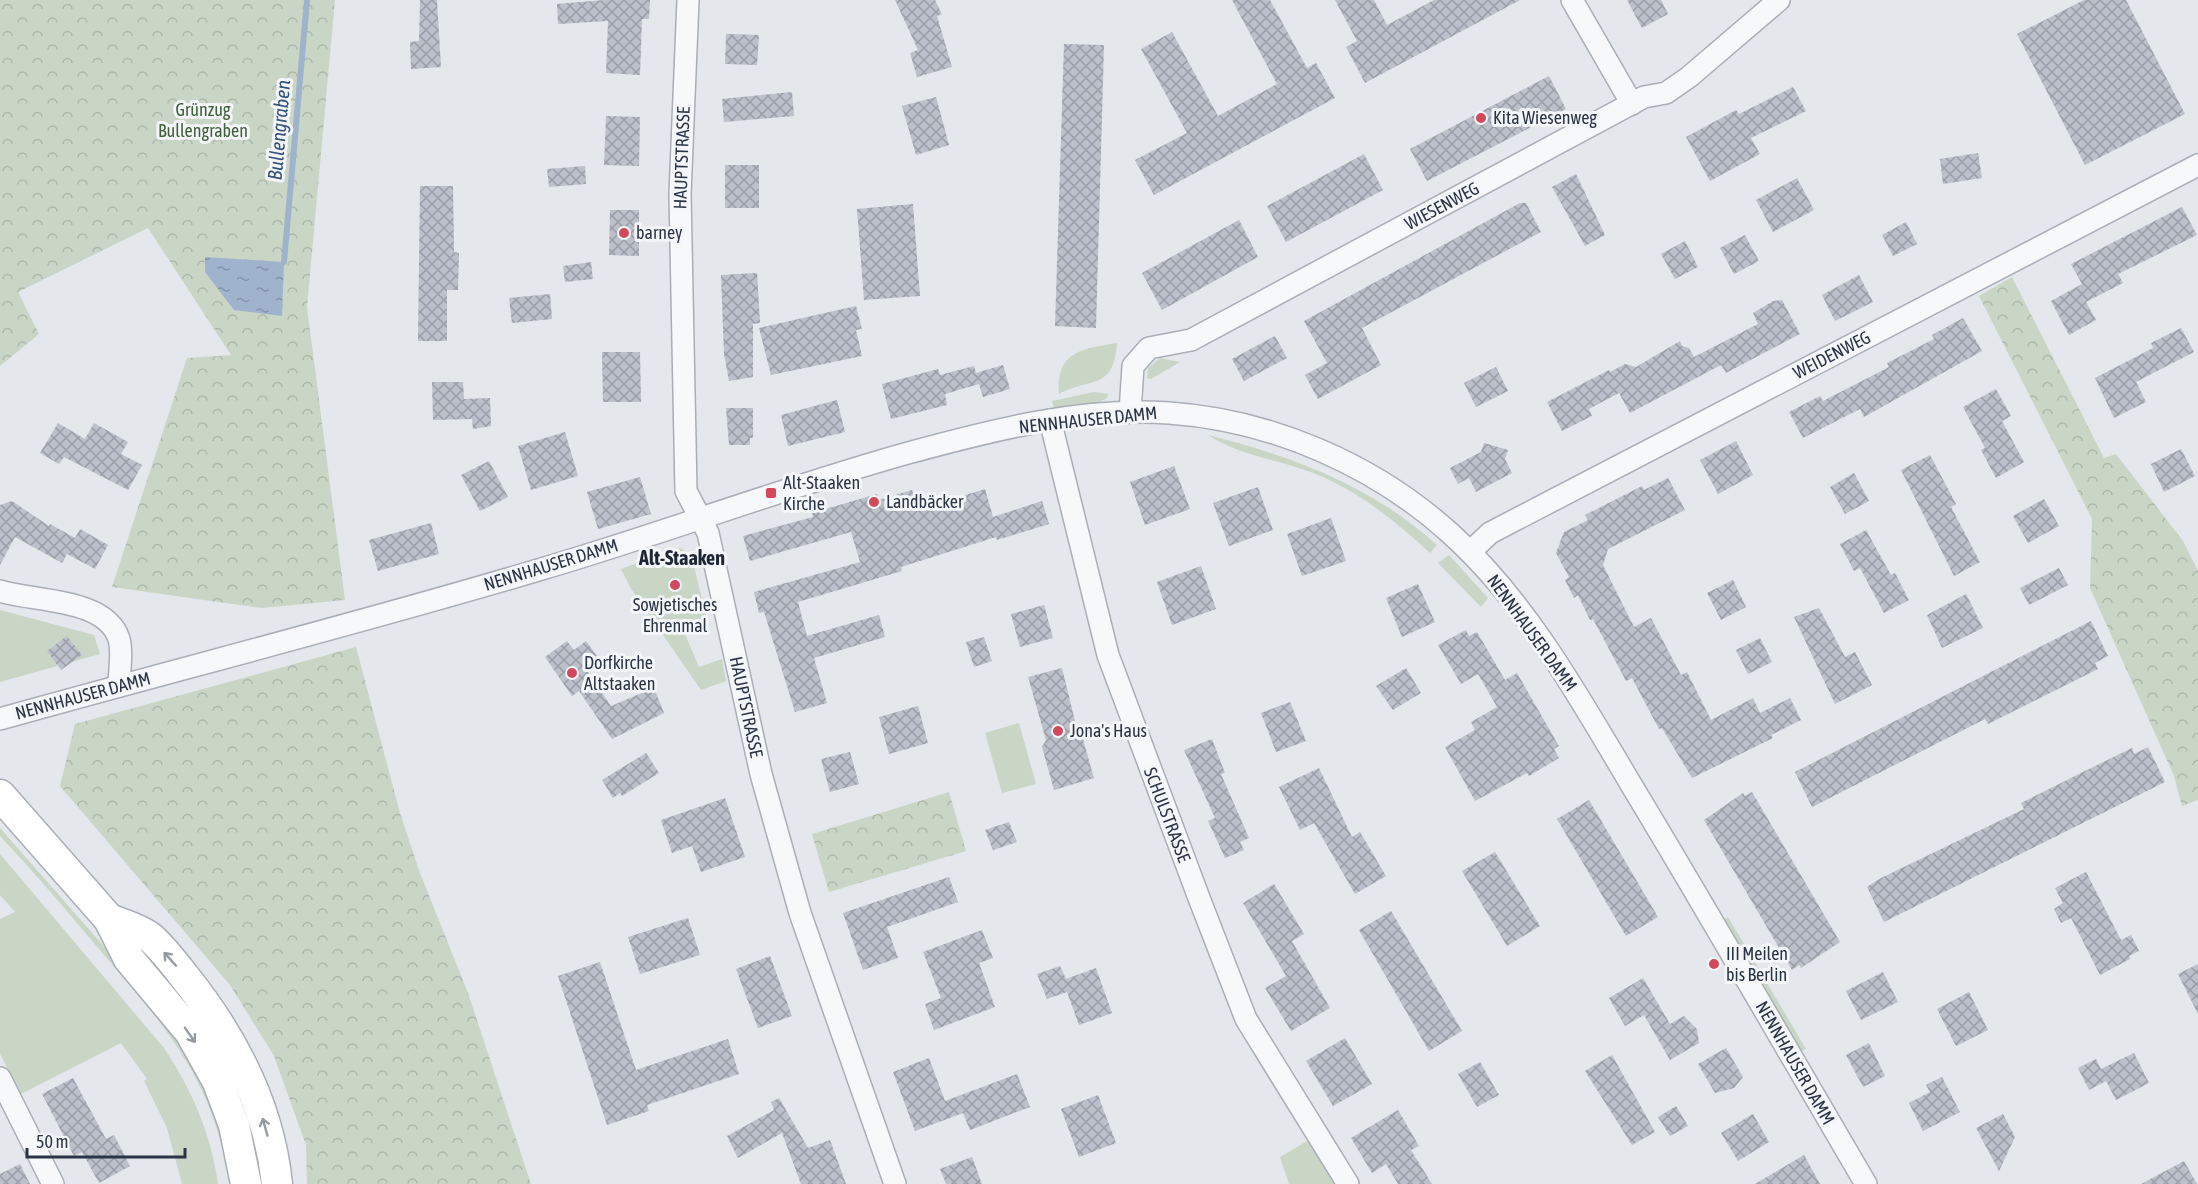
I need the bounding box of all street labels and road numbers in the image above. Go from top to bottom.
street label: HAUPTSTRASSE [669,106,694,210]
street label: WIESENWEG [1401,177,1483,234]
street label: WEIDENWEG [1790,326,1874,383]
street label: NENNHAUSER DAMM [1018,402,1158,437]
street label: NENNHAUSER DAMM [481,534,620,595]
street label: NENNHAUSER DAMM [1483,570,1582,695]
street label: HAUPTSTRASSE [726,654,768,760]
street label: NENNHAUSER DAMM [13,667,153,724]
street label: SCHULSTRASSE [1140,764,1195,865]
street label: NENNHAUSER DAMM [1752,997,1839,1128]

